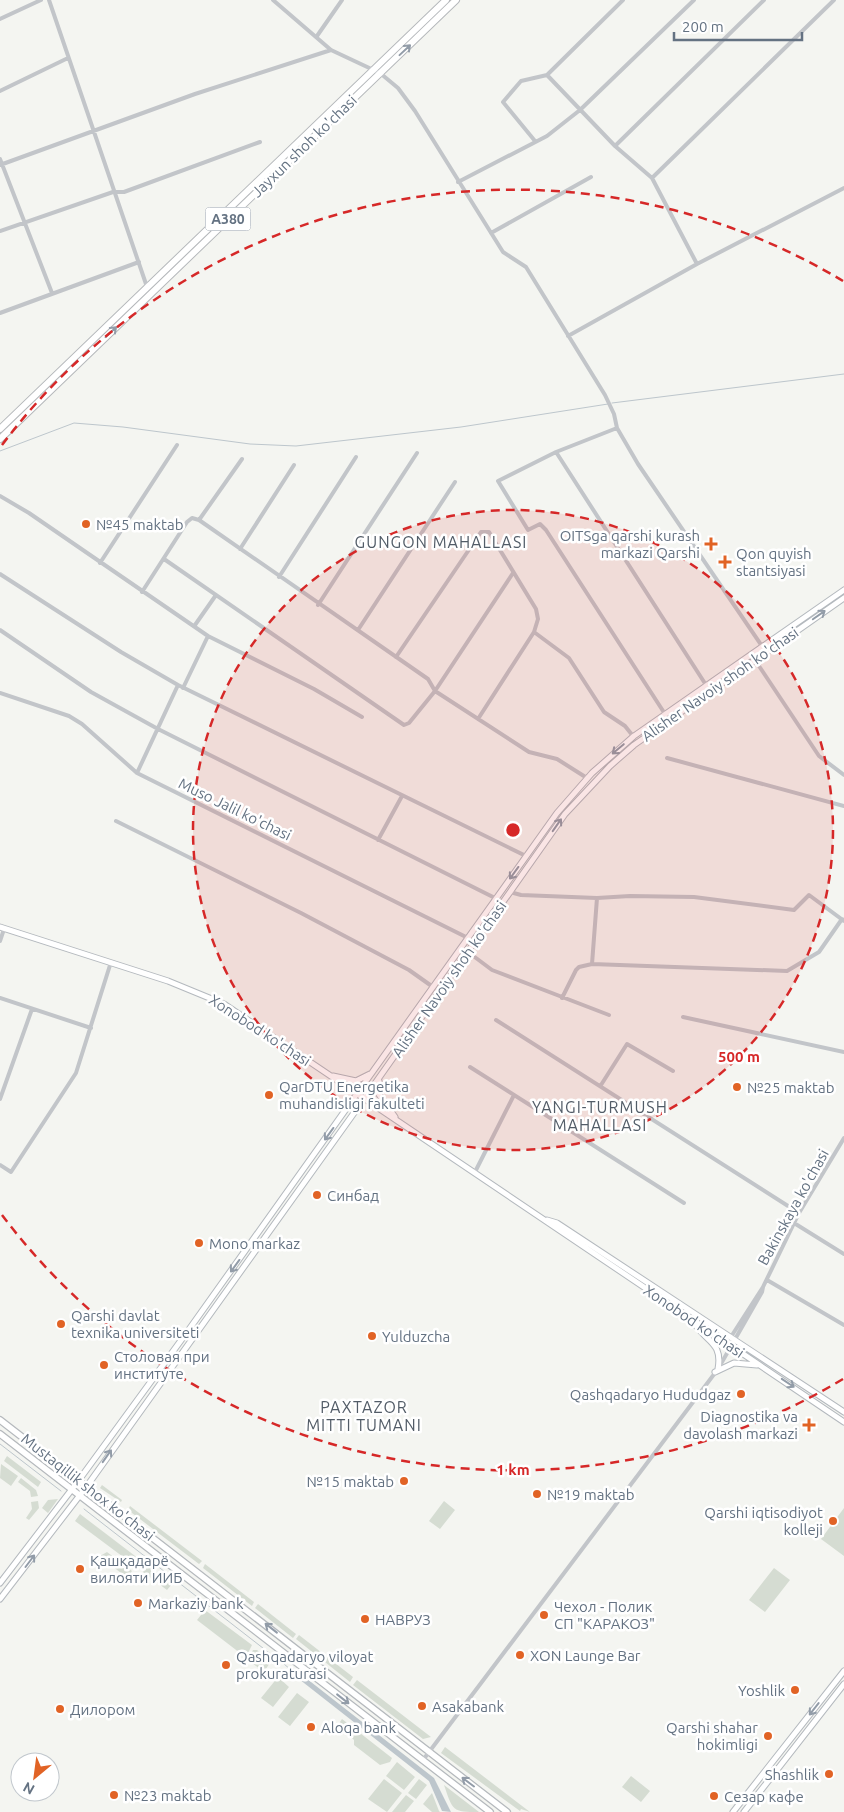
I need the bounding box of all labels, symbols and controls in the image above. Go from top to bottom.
scale bar [674,10,802,42]
text: 200 m [682,18,724,35]
one-way arrow [398,44,411,56]
street label: Jayxun shoh ko'chasi [248,92,360,200]
road number: A380 [206,208,250,230]
one-way arrow [104,326,117,338]
place label: №45 maktab [96,516,183,533]
marker: №45 maktab [80,518,92,530]
place label: OITSga qarshi kurash markazi Qarshi [560,527,700,561]
district label: GUNGON MAHALLASI [355,533,527,551]
marker: OITSga qarshi kurash markazi Qarshi [704,537,718,551]
place label: Qon quyish stantsiyasi [736,545,812,579]
marker: Qon quyish stantsiyasi [718,555,732,569]
one-way arrow [812,610,826,620]
street label: Alisher Navoiy shoh ko'chasi [638,623,802,745]
one-way arrow [612,743,625,754]
street label: Muso Jalil ko'chasi [176,774,294,844]
one-way arrow [552,818,562,832]
centre of rings [504,821,522,839]
one-way arrow [509,866,519,880]
street label: Alisher Navoiy shoh ko'chasi [388,897,510,1061]
street label: Xonobod ko'chasi [206,991,314,1069]
text: 500 m [718,1048,760,1065]
place label: QarDTU Energetika muhandisligi fakulteti [279,1078,425,1112]
place label: №25 maktab [747,1079,834,1096]
marker: №25 maktab [731,1081,743,1093]
marker: QarDTU Energetika muhandisligi fakulteti [263,1089,275,1101]
district label: YANGI-TURMUSH MAHALLASI [532,1098,668,1134]
one-way arrow [324,1127,334,1141]
street label: Bakinskaya ko'chasi [754,1146,832,1268]
place label: Синбад [327,1187,379,1204]
marker: Синбад [311,1189,323,1201]
place label: Mono markaz [209,1235,300,1252]
marker: Mono markaz [193,1237,205,1249]
one-way arrow [230,1259,240,1273]
street label: Xonobod ko'chasi [640,1281,748,1361]
place label: Qarshi davlat texnika universiteti [71,1307,199,1341]
marker: Qarshi davlat texnika universiteti [55,1318,67,1330]
place label: Yulduzcha [382,1328,450,1345]
marker: Yulduzcha [366,1330,378,1342]
place label: Столовая при институте [114,1348,210,1382]
marker: Столовая при институте [98,1359,110,1371]
one-way arrow [780,1378,794,1388]
place label: Qashqadaryo Hududgaz [570,1386,731,1403]
marker: Qashqadaryo Hududgaz [735,1388,747,1400]
district label: PAXTAZOR MITTI TUMANI [306,1398,422,1434]
place label: Diagnostika va davolash markazi [683,1408,798,1442]
marker: Diagnostika va davolash markazi [802,1418,816,1432]
street label: Mustaqillik shox ko'chasi [18,1430,158,1544]
one-way arrow [102,1449,112,1463]
text: 1 km [496,1461,530,1478]
place label: №15 maktab [307,1473,394,1490]
marker: №15 maktab [398,1475,410,1487]
place label: №19 maktab [547,1486,634,1503]
marker: №19 maktab [531,1488,543,1500]
place label: Qarshi iqtisodiyot kolleji [704,1504,823,1538]
marker: Qarshi iqtisodiyot kolleji [827,1515,839,1527]
place label: Қашқадарё вилояти ИИБ [90,1552,182,1586]
one-way arrow [25,1554,35,1568]
marker: Қашқадарё вилояти ИИБ [74,1563,86,1575]
place label: Markaziy bank [148,1595,244,1612]
marker: Markaziy bank [132,1597,144,1609]
place label: Чехол - Полик СП "КАРАКОЗ" [554,1598,655,1632]
marker: Чехол - Полик СП "КАРАКОЗ" [538,1609,550,1621]
place label: НАВРУЗ [375,1611,431,1628]
marker: НАВРУЗ [359,1613,371,1625]
one-way arrow [265,1623,278,1634]
place label: XON Launge Bar [530,1647,641,1664]
place label: Qashqadaryo viloyat prokuraturasi [236,1648,373,1682]
marker: XON Launge Bar [514,1649,526,1661]
marker: Qashqadaryo viloyat prokuraturasi [220,1659,232,1671]
place label: Yoshlik [738,1682,785,1699]
marker: Yoshlik [789,1684,801,1696]
one-way arrow [337,1693,350,1704]
place label: Asakabank [432,1698,504,1715]
marker: Asakabank [416,1700,428,1712]
place label: Дилором [70,1701,135,1718]
one-way arrow [808,1702,819,1715]
marker: Дилором [54,1703,66,1715]
place label: Aloqa bank [321,1719,396,1736]
place label: Qarshi shahar hokimligi [666,1719,758,1753]
marker: Aloqa bank [305,1721,317,1733]
marker: Qarshi shahar hokimligi [762,1730,774,1742]
north arrow [10,1752,60,1802]
place label: Shashlik [765,1766,819,1783]
marker: Shashlik [823,1768,835,1780]
one-way arrow [462,1777,475,1788]
text: N [20,1779,37,1798]
place label: №23 maktab [124,1787,211,1804]
place label: Сезар кафе [724,1788,804,1805]
marker: №23 maktab [108,1789,120,1801]
marker: Сезар кафе [708,1790,720,1802]

